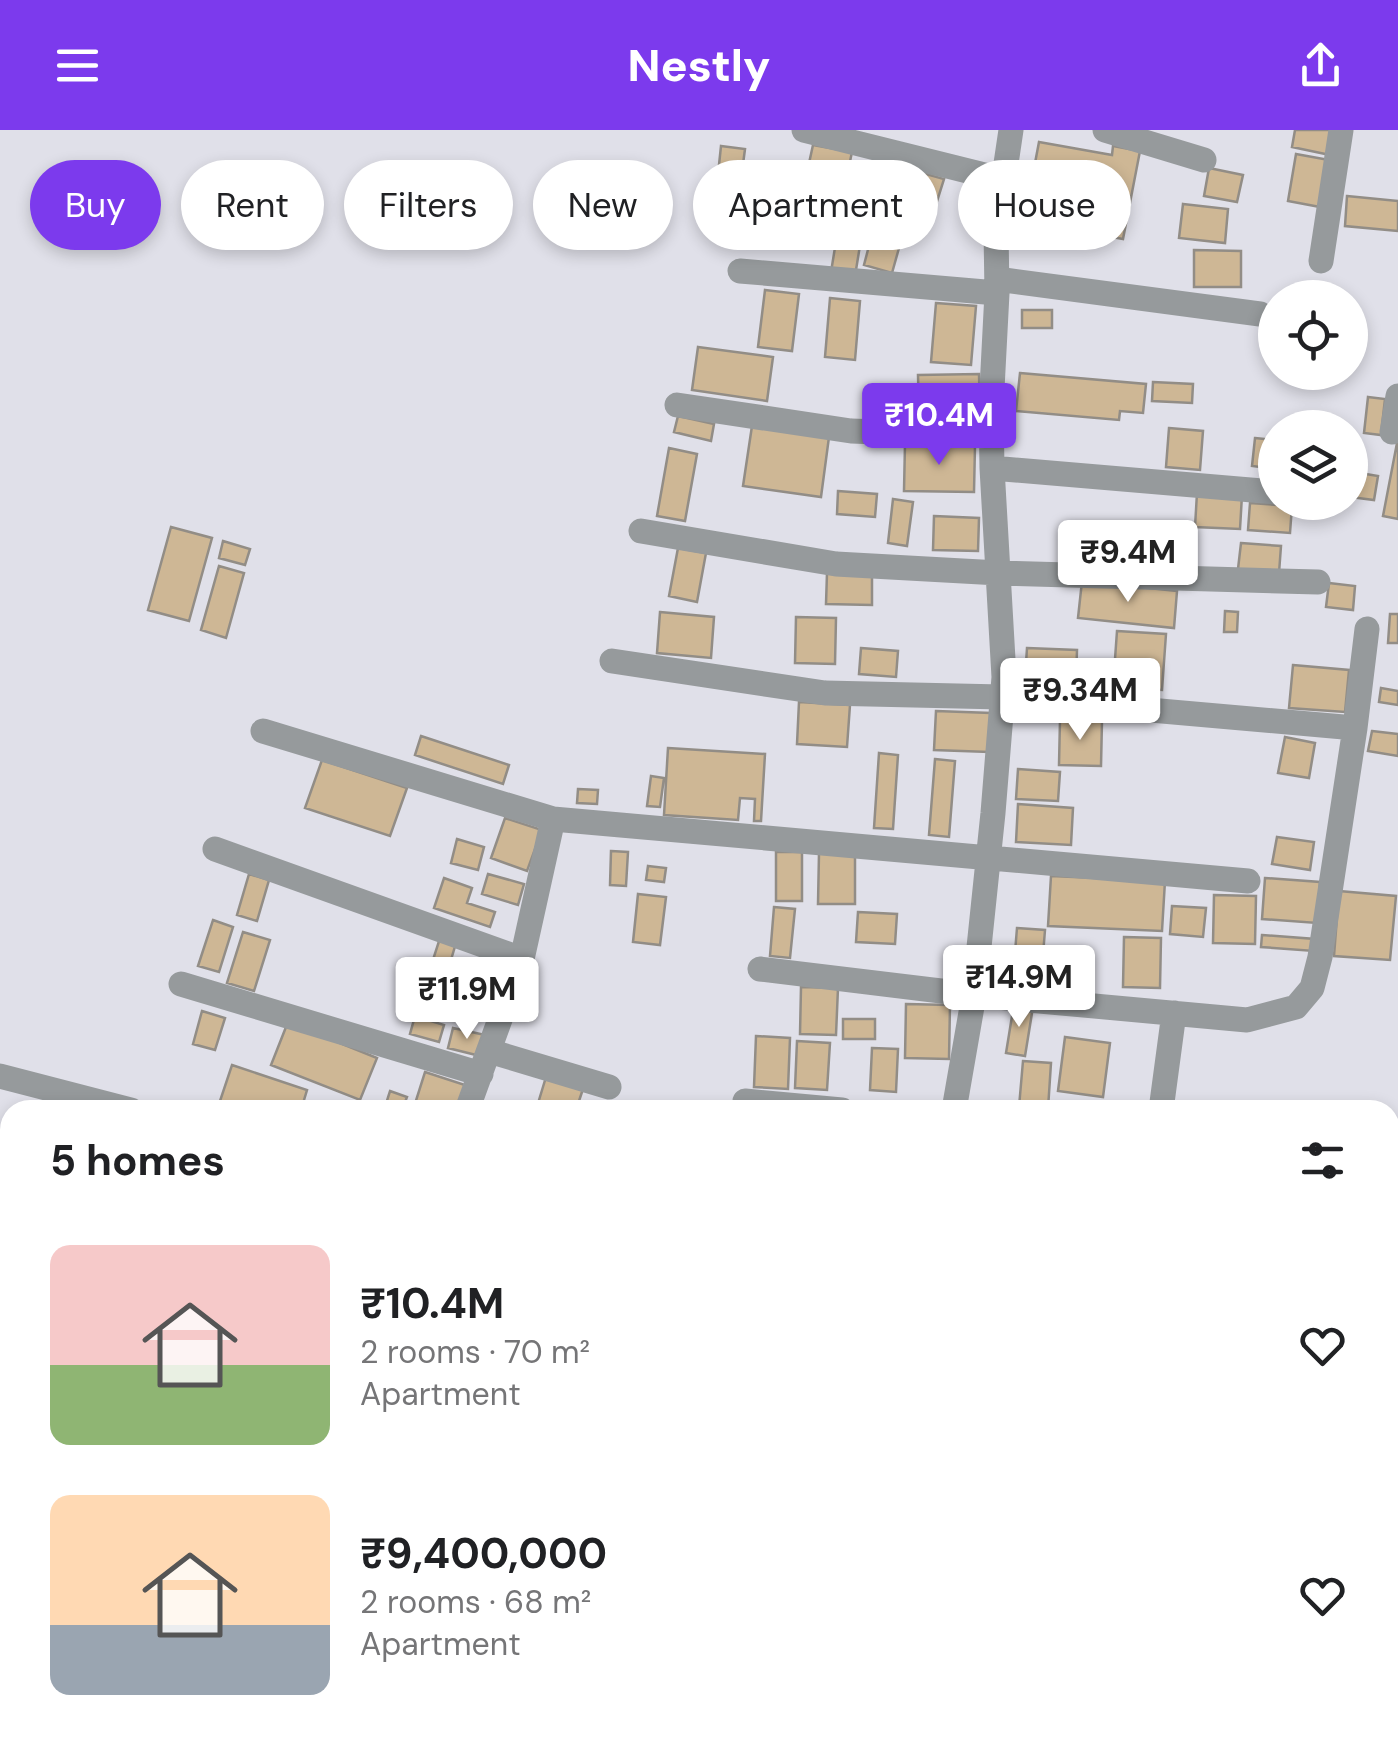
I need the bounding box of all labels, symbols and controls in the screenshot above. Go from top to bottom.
text: Nestly [628,36,770,95]
icon: menu [50,38,105,93]
icon: share [1293,38,1348,93]
chip: Buy [30,160,161,250]
chip: Rent [181,160,324,250]
chip: Filters [344,160,513,250]
chip: New [533,160,673,250]
chip: Apartment [693,160,938,250]
chip: House [958,160,1131,250]
map controls [1258,280,1368,520]
button: locate [1258,280,1368,390]
pin: ₹10.4M [858,383,1020,468]
text: ₹10.4M [884,394,994,436]
button: layers [1258,410,1368,520]
pin: ₹9.4M [1058,520,1198,605]
text: ₹9.4M [1080,531,1176,573]
pin: ₹9.34M [999,658,1161,743]
text: ₹9.34M [1022,669,1138,711]
pin: ₹14.9M [938,945,1100,1030]
text: ₹14.9M [965,956,1073,998]
pin: ₹11.9M [386,957,548,1042]
text: ₹11.9M [418,968,516,1010]
text: 5 homes [50,1133,225,1188]
icon: filters [1295,1133,1350,1188]
text: ₹10.4M [360,1276,504,1331]
icon: home [130,1285,250,1405]
icon: heart [1295,1318,1350,1373]
text: 2 rooms · 70 m² [360,1331,590,1373]
text: Apartment [360,1373,521,1415]
text: ₹9,400,000 [360,1526,607,1581]
icon: home [130,1535,250,1655]
icon: heart [1295,1568,1350,1623]
text: 2 rooms · 68 m² [360,1581,591,1623]
text: Apartment [360,1623,521,1665]

